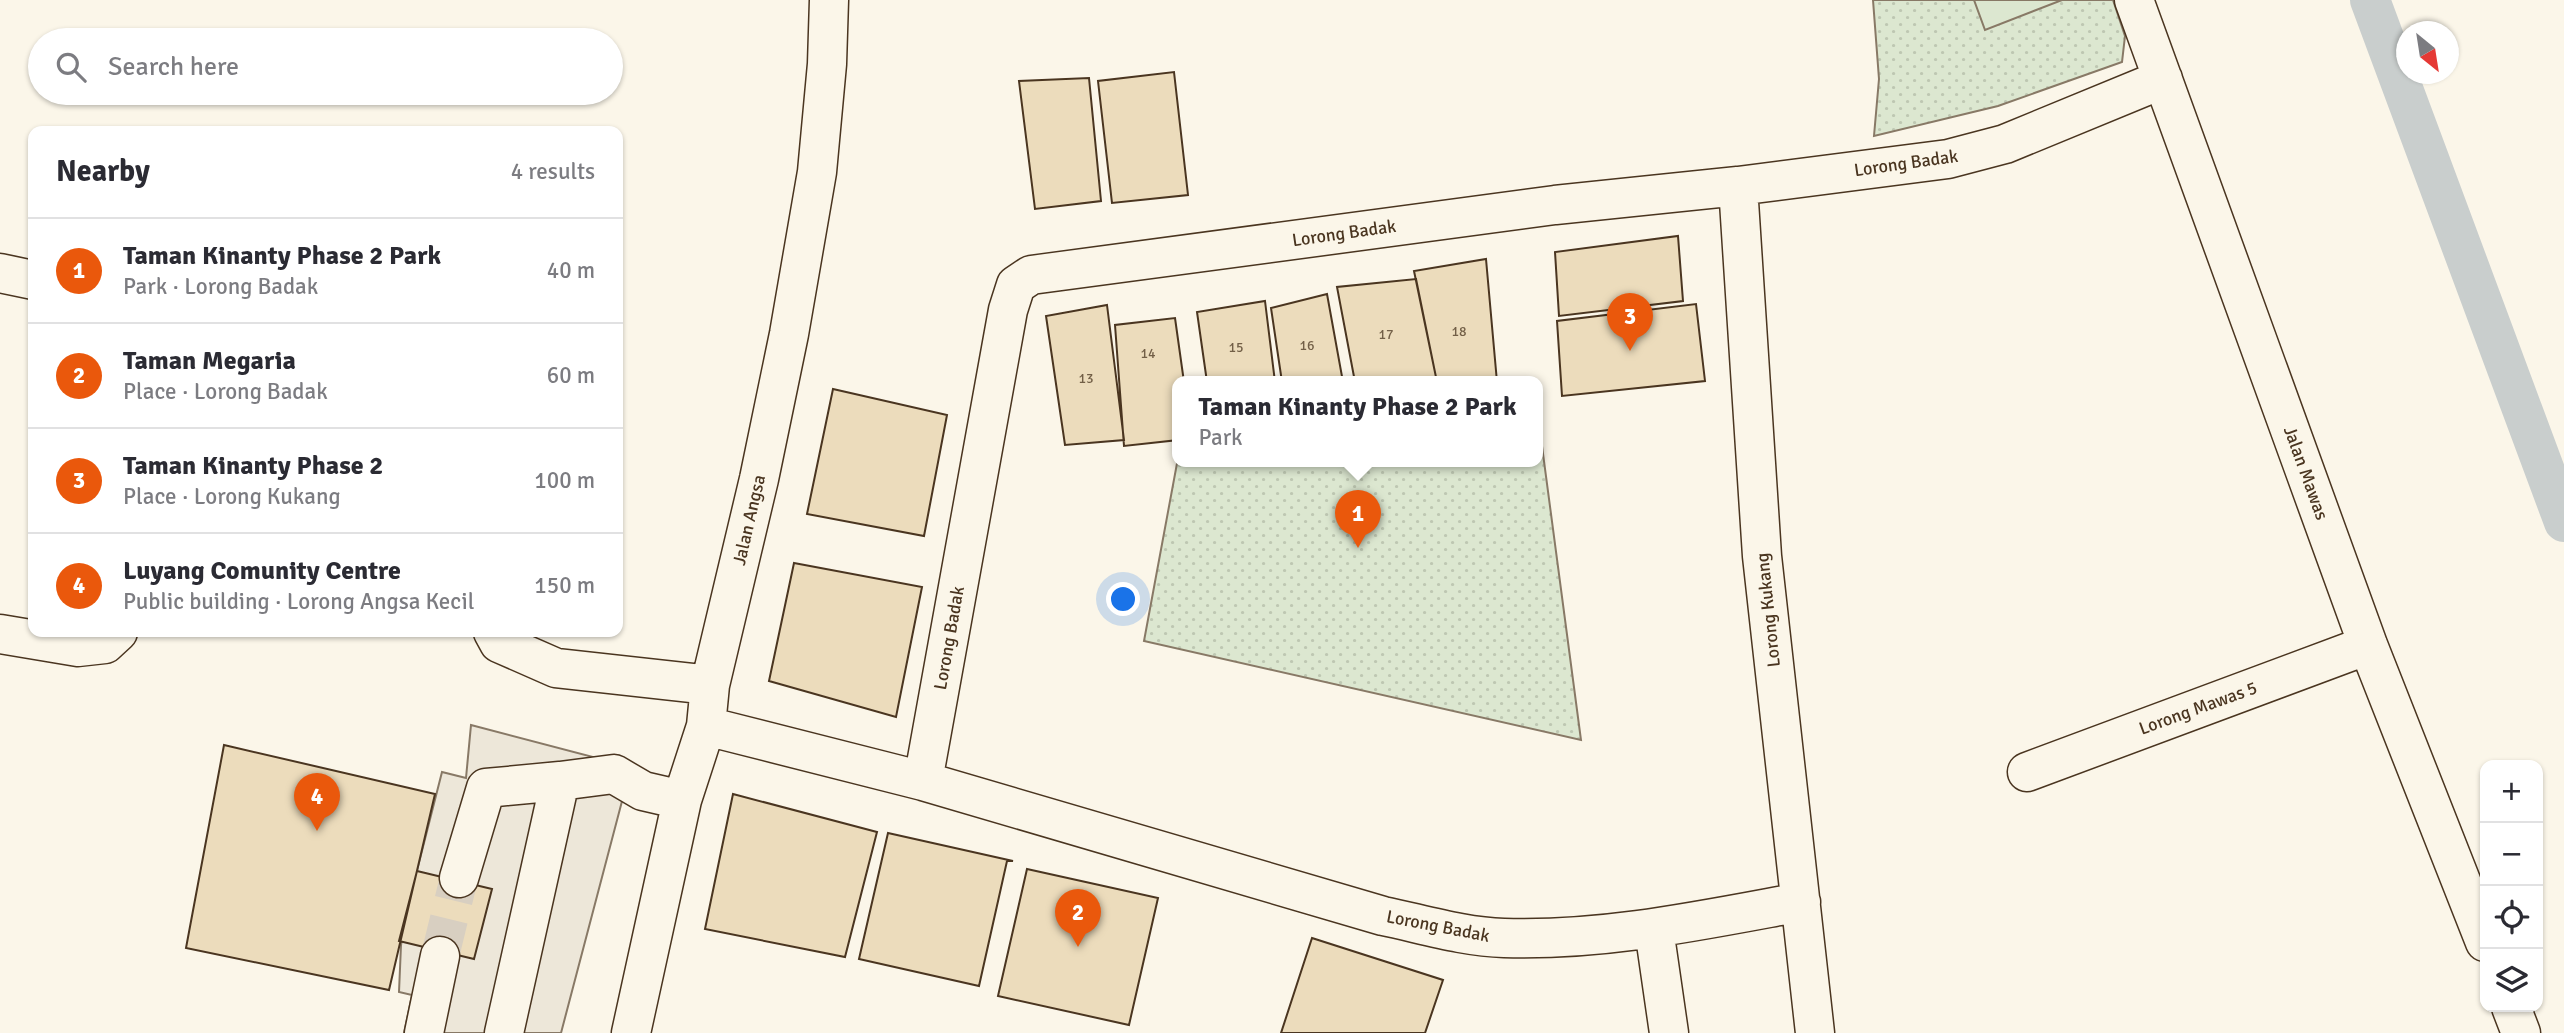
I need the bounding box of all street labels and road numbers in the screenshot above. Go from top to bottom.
street label: Lorong Badak [1853,145,1959,181]
street label: Lorong Badak [1291,215,1397,251]
street label: Jalan Mawas [2279,423,2333,523]
street label: Jalan Angsa [728,473,770,567]
street label: Lorong Kukang [1751,552,1785,668]
street label: Lorong Badak [929,584,969,692]
street label: Lorong Mawas 5 [2136,676,2260,740]
street label: Lorong Badak [1384,905,1492,947]

